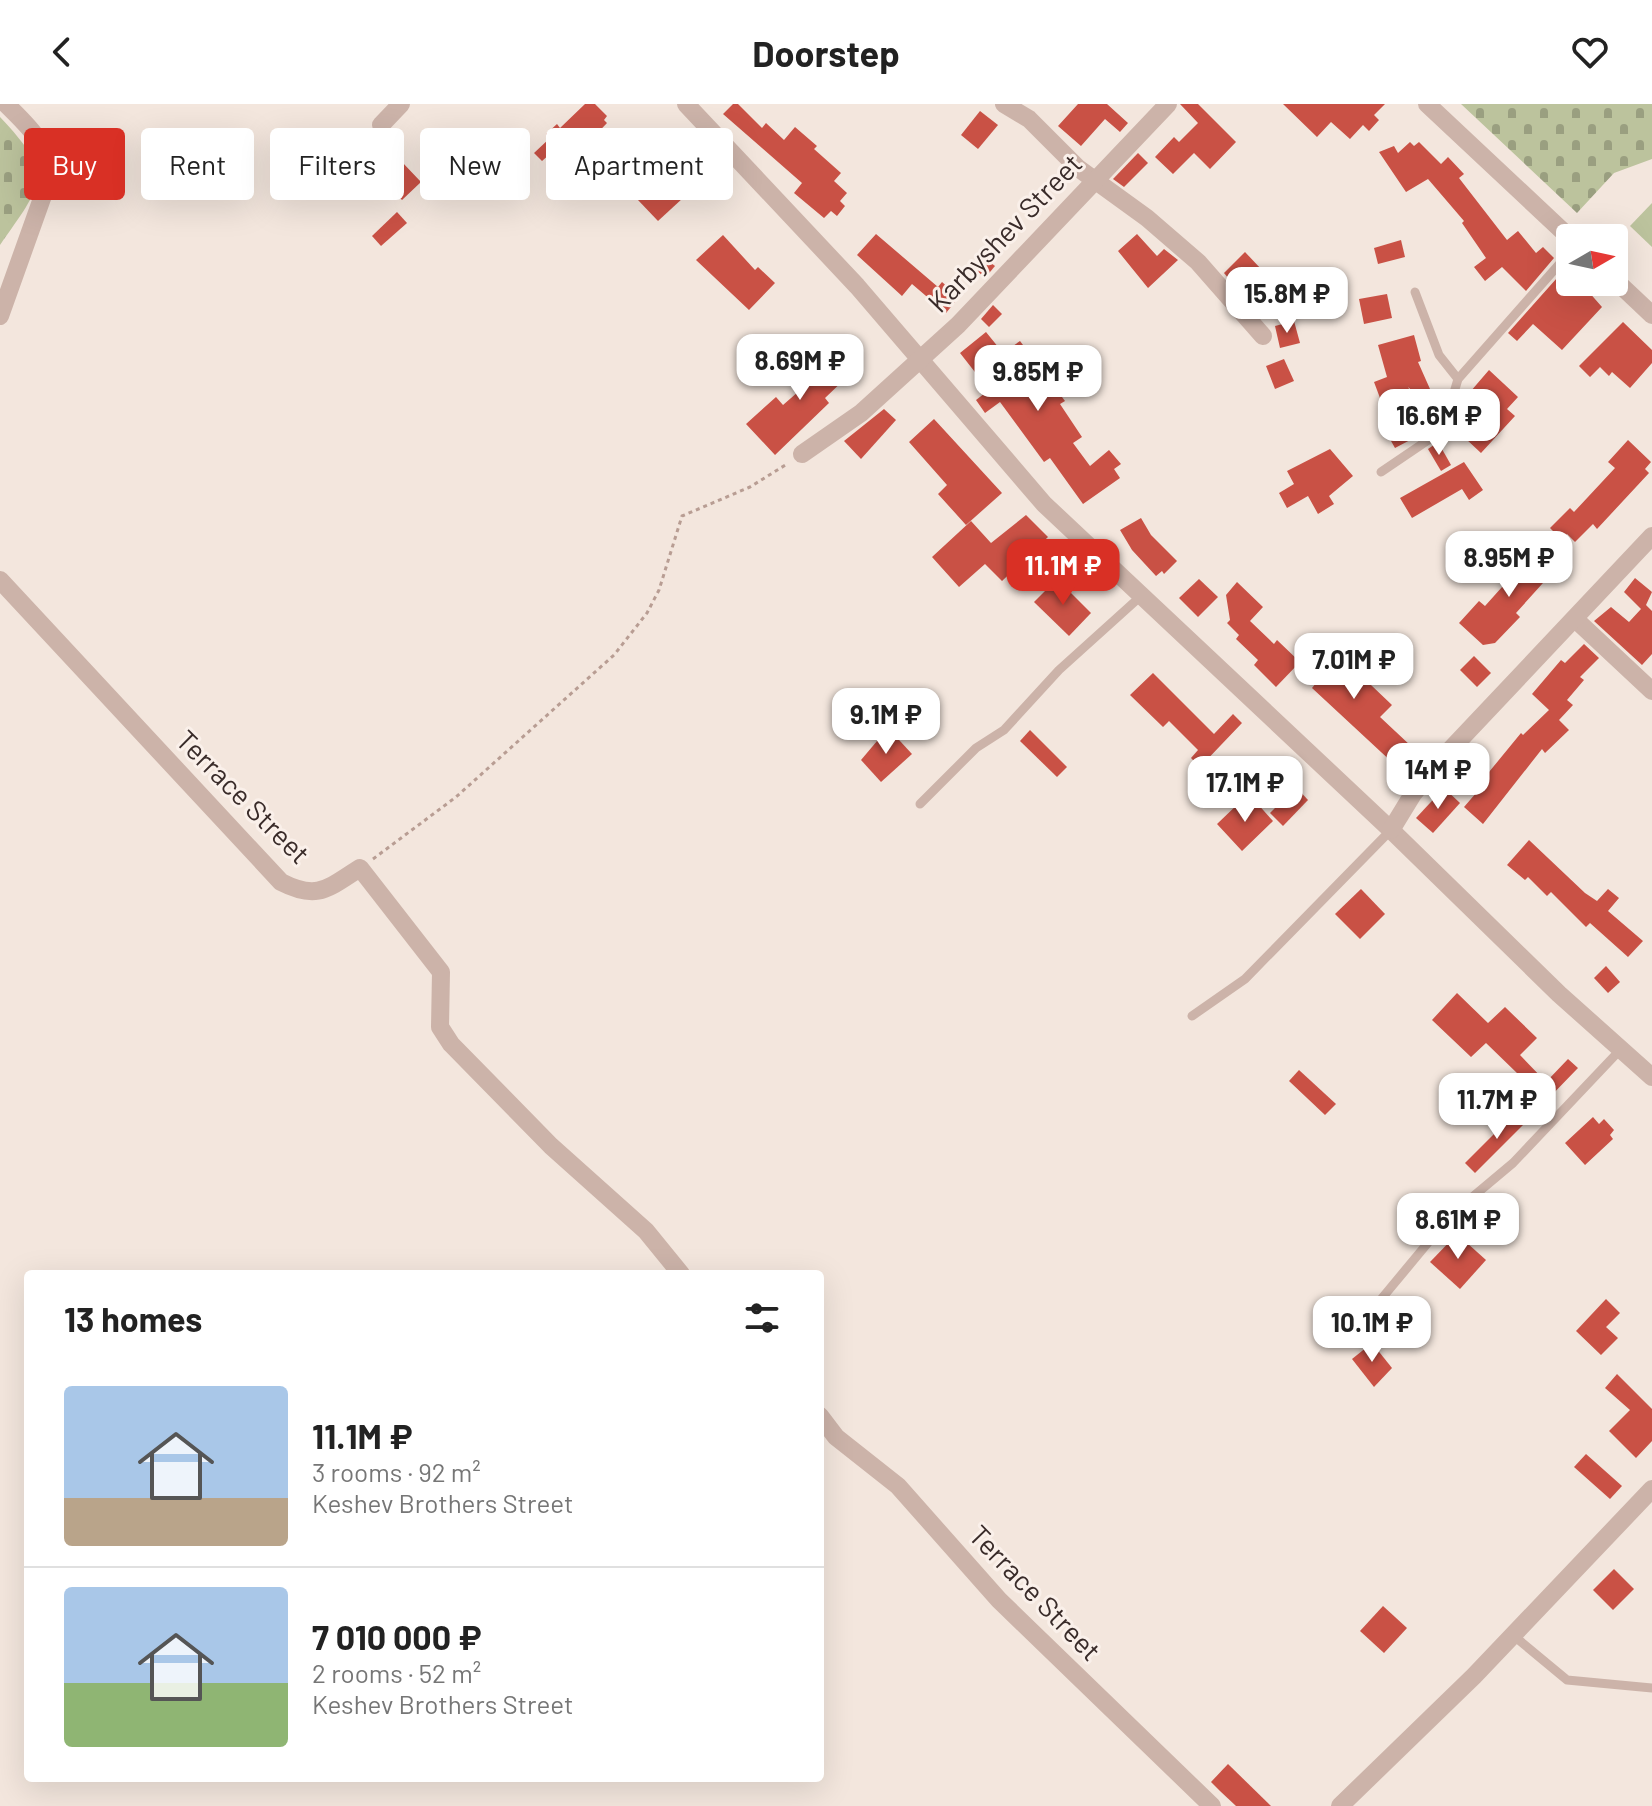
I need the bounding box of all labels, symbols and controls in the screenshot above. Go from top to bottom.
icon: back [40,30,84,74]
icon: heart [1568,30,1612,74]
text: Doorstep [752,31,900,74]
chip: Buy [24,128,125,200]
chip: Rent [141,128,254,200]
chip: Filters [270,128,404,200]
chip: New [420,128,530,200]
chip: Apartment [546,128,733,200]
street label: Karbyshev Street [920,146,1088,319]
north arrow [1556,224,1628,296]
map controls [1556,224,1628,296]
pin: 15.8M ₽ [1213,267,1361,335]
text: 15.8M ₽ [1244,277,1330,308]
pin: 8.69M ₽ [726,334,874,402]
text: 8.69M ₽ [755,344,845,375]
pin: 9.85M ₽ [964,345,1112,413]
text: 9.85M ₽ [993,355,1083,386]
pin: 16.6M ₽ [1365,389,1513,457]
text: 16.6M ₽ [1396,399,1482,430]
pin: 8.95M ₽ [1435,531,1583,599]
pin: 11.1M ₽ [989,539,1137,607]
text: 8.95M ₽ [1464,541,1554,572]
text: 11.1M ₽ [1025,549,1101,580]
pin: 7.01M ₽ [1280,633,1428,701]
text: 7.01M ₽ [1312,643,1396,674]
pin: 9.1M ₽ [821,688,951,756]
text: 9.1M ₽ [850,698,922,729]
street label: Terrace Street [170,722,318,870]
pin: 14M ₽ [1382,743,1494,811]
text: 14M ₽ [1405,753,1471,784]
pin: 17.1M ₽ [1171,756,1319,824]
text: 17.1M ₽ [1206,766,1284,797]
pin: 11.7M ₽ [1423,1073,1571,1141]
text: 11.7M ₽ [1457,1083,1537,1114]
pin: 8.61M ₽ [1384,1193,1532,1261]
text: 8.61M ₽ [1415,1203,1501,1234]
icon: filters [740,1296,784,1340]
pin: 10.1M ₽ [1298,1296,1446,1364]
text: 13 homes [64,1298,202,1339]
text: 10.1M ₽ [1331,1306,1413,1337]
text: 11.1M ₽ [312,1415,412,1456]
icon: home [128,1418,224,1514]
text: 3 rooms · 92 m² [312,1456,481,1487]
text: Keshev Brothers Street [312,1487,573,1518]
street label: Terrace Street [963,1518,1109,1667]
text: 7 010 000 ₽ [312,1616,482,1657]
icon: home [128,1619,224,1715]
text: 2 rooms · 52 m² [312,1657,481,1688]
text: Keshev Brothers Street [312,1688,573,1719]

